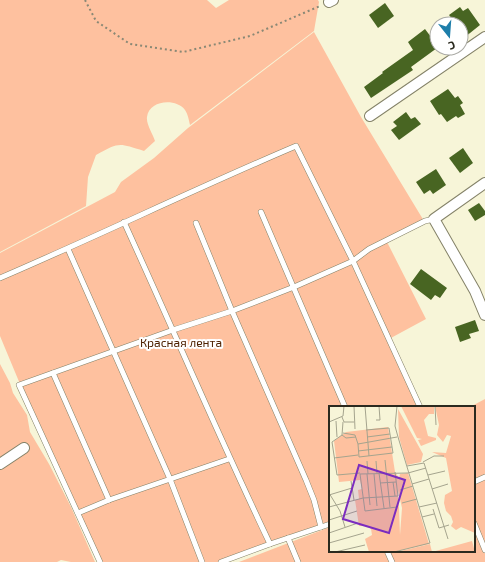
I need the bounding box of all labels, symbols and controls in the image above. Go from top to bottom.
north arrow [429,16,469,56]
text: С [447,39,457,53]
park label: Красная лента [140,335,222,349]
inset map [329,406,475,552]

